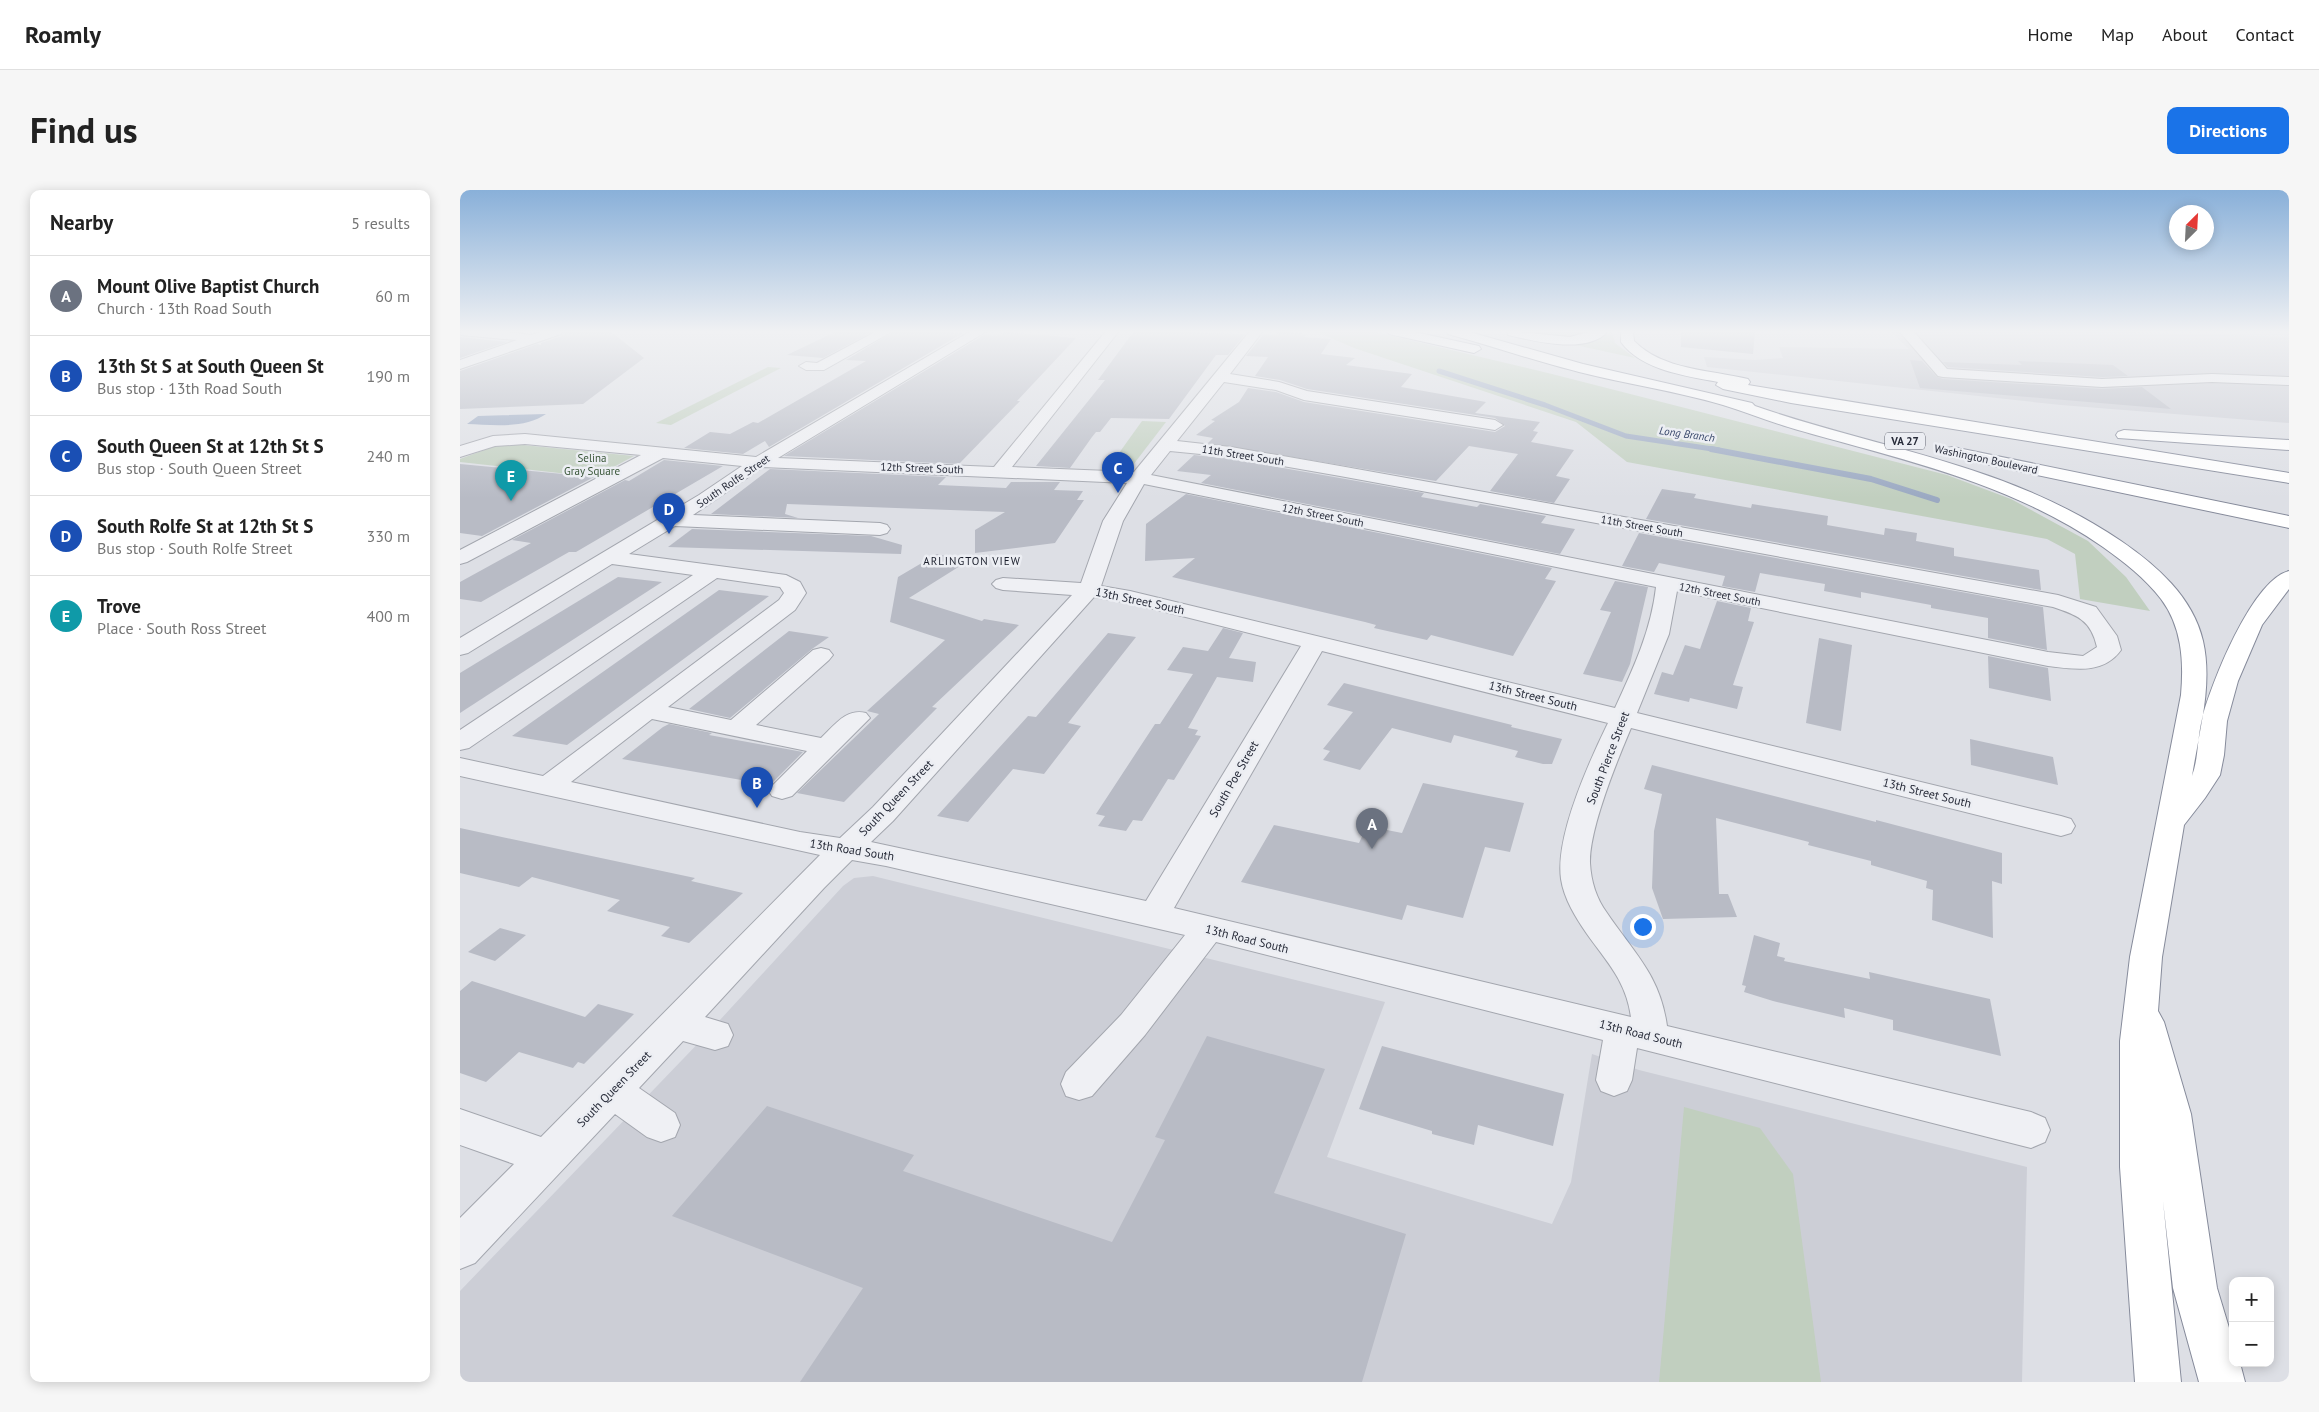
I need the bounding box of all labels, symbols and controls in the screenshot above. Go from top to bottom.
text: Roamly [25,19,101,50]
text: Home [2027,23,2073,46]
text: Map [2101,23,2134,46]
text: About [2162,23,2208,46]
text: Contact [2236,23,2294,46]
text: Find us [30,107,138,153]
button: Directions [2167,107,2289,154]
north arrow [2169,205,2214,250]
text: Nearby [50,209,113,236]
text: 5 results [351,213,410,233]
text: Mount Olive Baptist Church [97,274,319,298]
text: A [61,286,71,306]
text: 60 m [375,286,410,306]
text: Church · 13th Road South [97,298,272,318]
text: 13th St S at South Queen St [97,354,324,378]
text: B [61,366,71,386]
text: 190 m [367,366,410,386]
text: Bus stop · 13th Road South [97,378,282,398]
water label: Long Branch [1658,423,1716,445]
road number: VA 27 [1885,432,1925,450]
text: South Queen St at 12th St S [97,434,324,458]
street label: Washington Boulevard [1933,441,2039,477]
street label: 11th Street South [1201,442,1285,468]
text: C [62,446,70,466]
text: 240 m [367,446,410,466]
park label: Selina Gray Square [564,451,620,478]
street label: South Rolfe Street [694,451,773,511]
pin: C [1102,452,1134,493]
text: Bus stop · South Queen Street [97,458,302,478]
pin: E [495,460,527,501]
street label: 12th Street South [880,460,964,476]
pin: D [653,493,685,534]
street label: 12th Street South [1281,500,1365,530]
street label: 11th Street South [1600,512,1684,540]
text: South Rolfe St at 12th St S [97,514,313,538]
text: D [61,526,71,546]
text: 330 m [367,526,410,546]
text: Bus stop · South Rolfe Street [97,538,292,558]
district label: ARLINGTON VIEW [923,554,1021,568]
street label: 12th Street South [1678,579,1762,609]
street label: 13th Street South [1094,584,1186,617]
text: Trove [97,594,141,618]
text: E [62,606,70,626]
text: 400 m [367,606,410,626]
text: Place · South Ross Street [97,618,266,638]
street label: 13th Street South [1487,677,1579,714]
street label: South Pierce Street [1583,709,1632,806]
street label: South Poe Street [1206,738,1262,820]
street label: South Queen Street [855,756,936,839]
pin: B [741,767,773,808]
street label: 13th Street South [1881,774,1973,811]
pin: A [1356,808,1388,849]
street label: 13th Road South [809,835,895,864]
your location [1630,914,1656,940]
street label: 13th Road South [1204,921,1290,956]
street label: 13th Road South [1598,1016,1684,1051]
street label: South Queen Street [573,1047,654,1130]
map controls [2229,1277,2274,1367]
button: + [2229,1277,2274,1322]
button: − [2229,1322,2274,1367]

